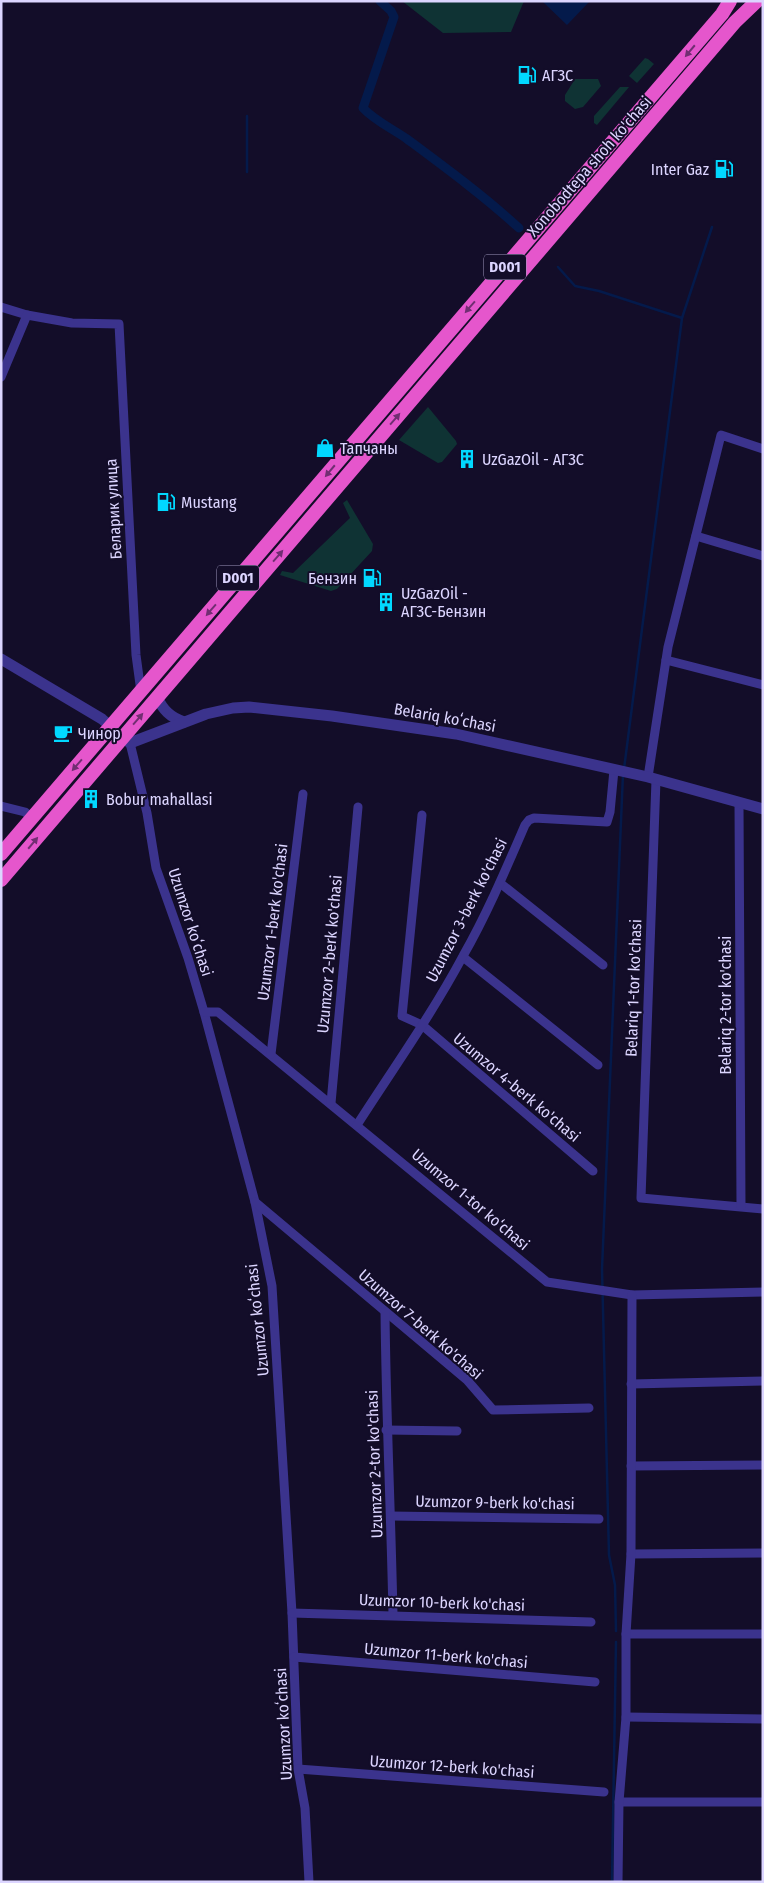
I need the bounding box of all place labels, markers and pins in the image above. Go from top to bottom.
fuel station icon: АГЗС [516,64,538,86]
place label: АГЗС [542,66,573,85]
fuel station icon: Inter Gaz [713,158,735,180]
place label: Inter Gaz [651,160,709,179]
shop icon: Тапчаны [314,437,336,459]
place label: Тапчаны [340,439,398,458]
building icon: UzGazOil - АГЗС [456,448,478,470]
place label: UzGazOil - АГЗС [482,450,584,469]
fuel station icon: Mustang [155,491,177,513]
place label: Mustang [181,493,237,512]
fuel station icon: Бензин [361,567,383,589]
place label: Бензин [308,569,357,588]
place label: UzGazOil - АГЗС-Бензин [401,584,486,621]
building icon: UzGazOil - АГЗС-Бензин [375,591,397,613]
cafe icon: Чинор [52,722,74,744]
place label: Чинор [78,724,121,743]
building icon: Bobur mahallasi [80,788,102,810]
place label: Bobur mahallasi [106,790,213,809]

